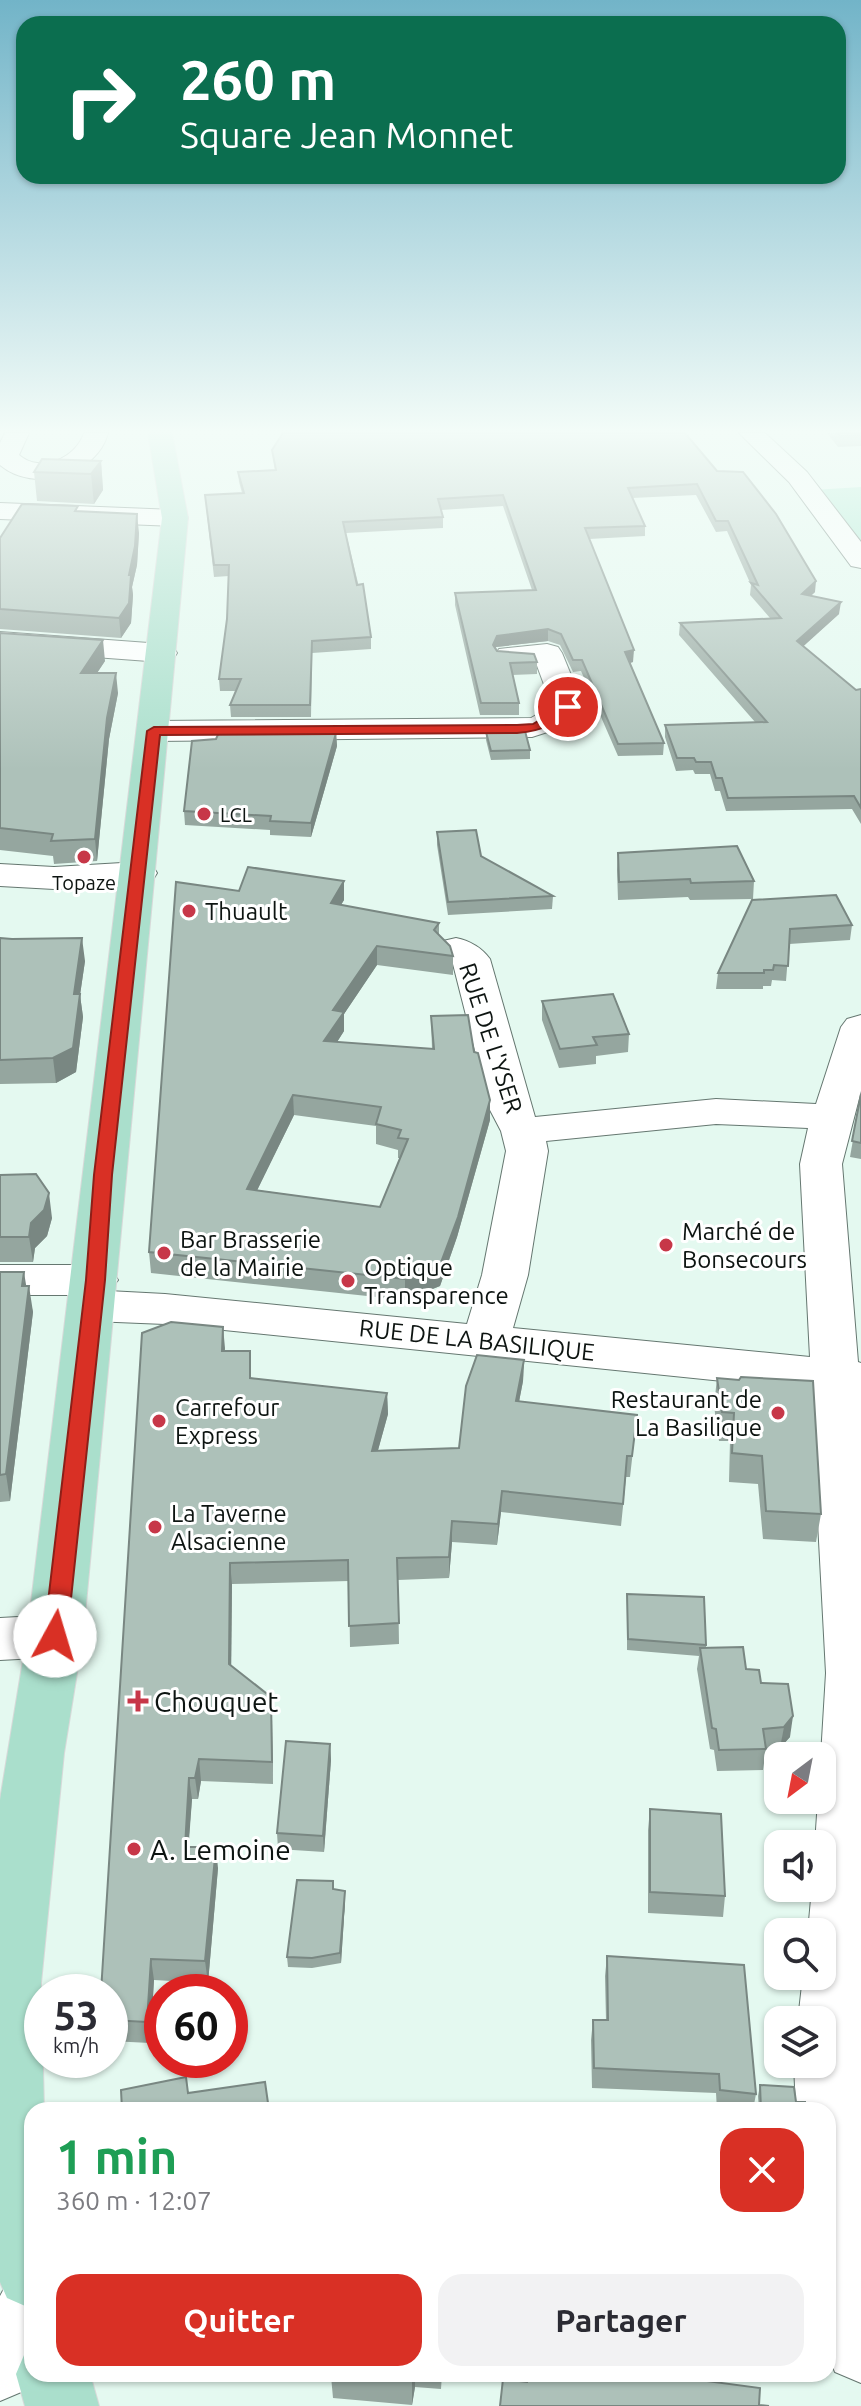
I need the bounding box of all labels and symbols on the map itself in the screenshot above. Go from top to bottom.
pin [534,673,602,741]
place label: LCL [220,803,252,826]
marker: LCL [195,805,213,823]
marker: Topaze [75,848,93,866]
place label: Topaze [52,871,116,894]
place label: Thuault [205,898,288,925]
marker: Thuault [180,902,198,920]
street label: RUE DE L'YSER [454,959,528,1117]
place label: Marché de Bonsecours [682,1218,807,1273]
place label: Bar Brasserie de la Mairie [180,1226,321,1281]
marker: Marché de Bonsecours [657,1236,675,1254]
marker: Bar Brasserie de la Mairie [155,1244,173,1262]
place label: Optique Transparence [364,1254,509,1309]
marker: Optique Transparence [339,1272,357,1290]
street label: RUE DE LA BASILIQUE [358,1314,596,1366]
place label: Restaurant de La Basilique [611,1386,762,1441]
place label: Carrefour Express [175,1394,279,1449]
marker: Restaurant de La Basilique [769,1404,787,1422]
marker: Carrefour Express [150,1412,168,1430]
place label: La Taverne Alsacienne [171,1500,287,1555]
marker: La Taverne Alsacienne [146,1518,164,1536]
position arrow [13,1594,97,1678]
place label: Chouquet [154,1686,278,1717]
marker: Chouquet [129,1692,147,1710]
north arrow [764,1742,836,1814]
place label: A. Lemoine [150,1834,291,1865]
marker: A. Lemoine [125,1840,143,1858]
speed limit sign: 60 [144,1974,248,2078]

